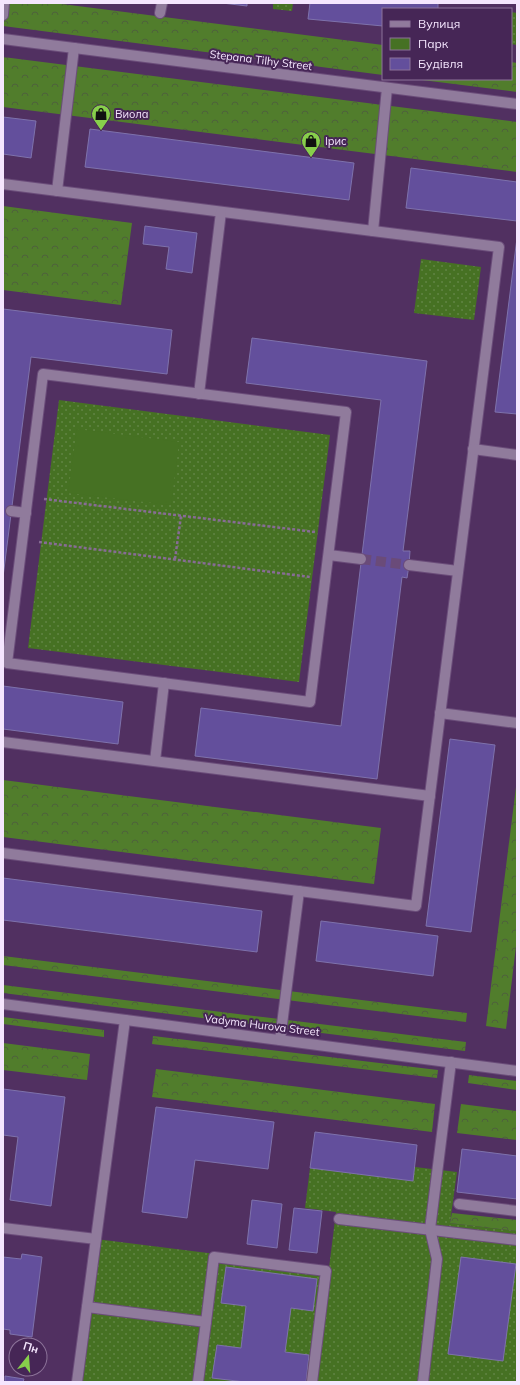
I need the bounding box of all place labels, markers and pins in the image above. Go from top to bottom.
shop icon: Виола [90,103,112,131]
place label: Виола [115,107,148,121]
shop icon: Ірис [300,130,322,158]
place label: Ірис [325,134,347,148]

